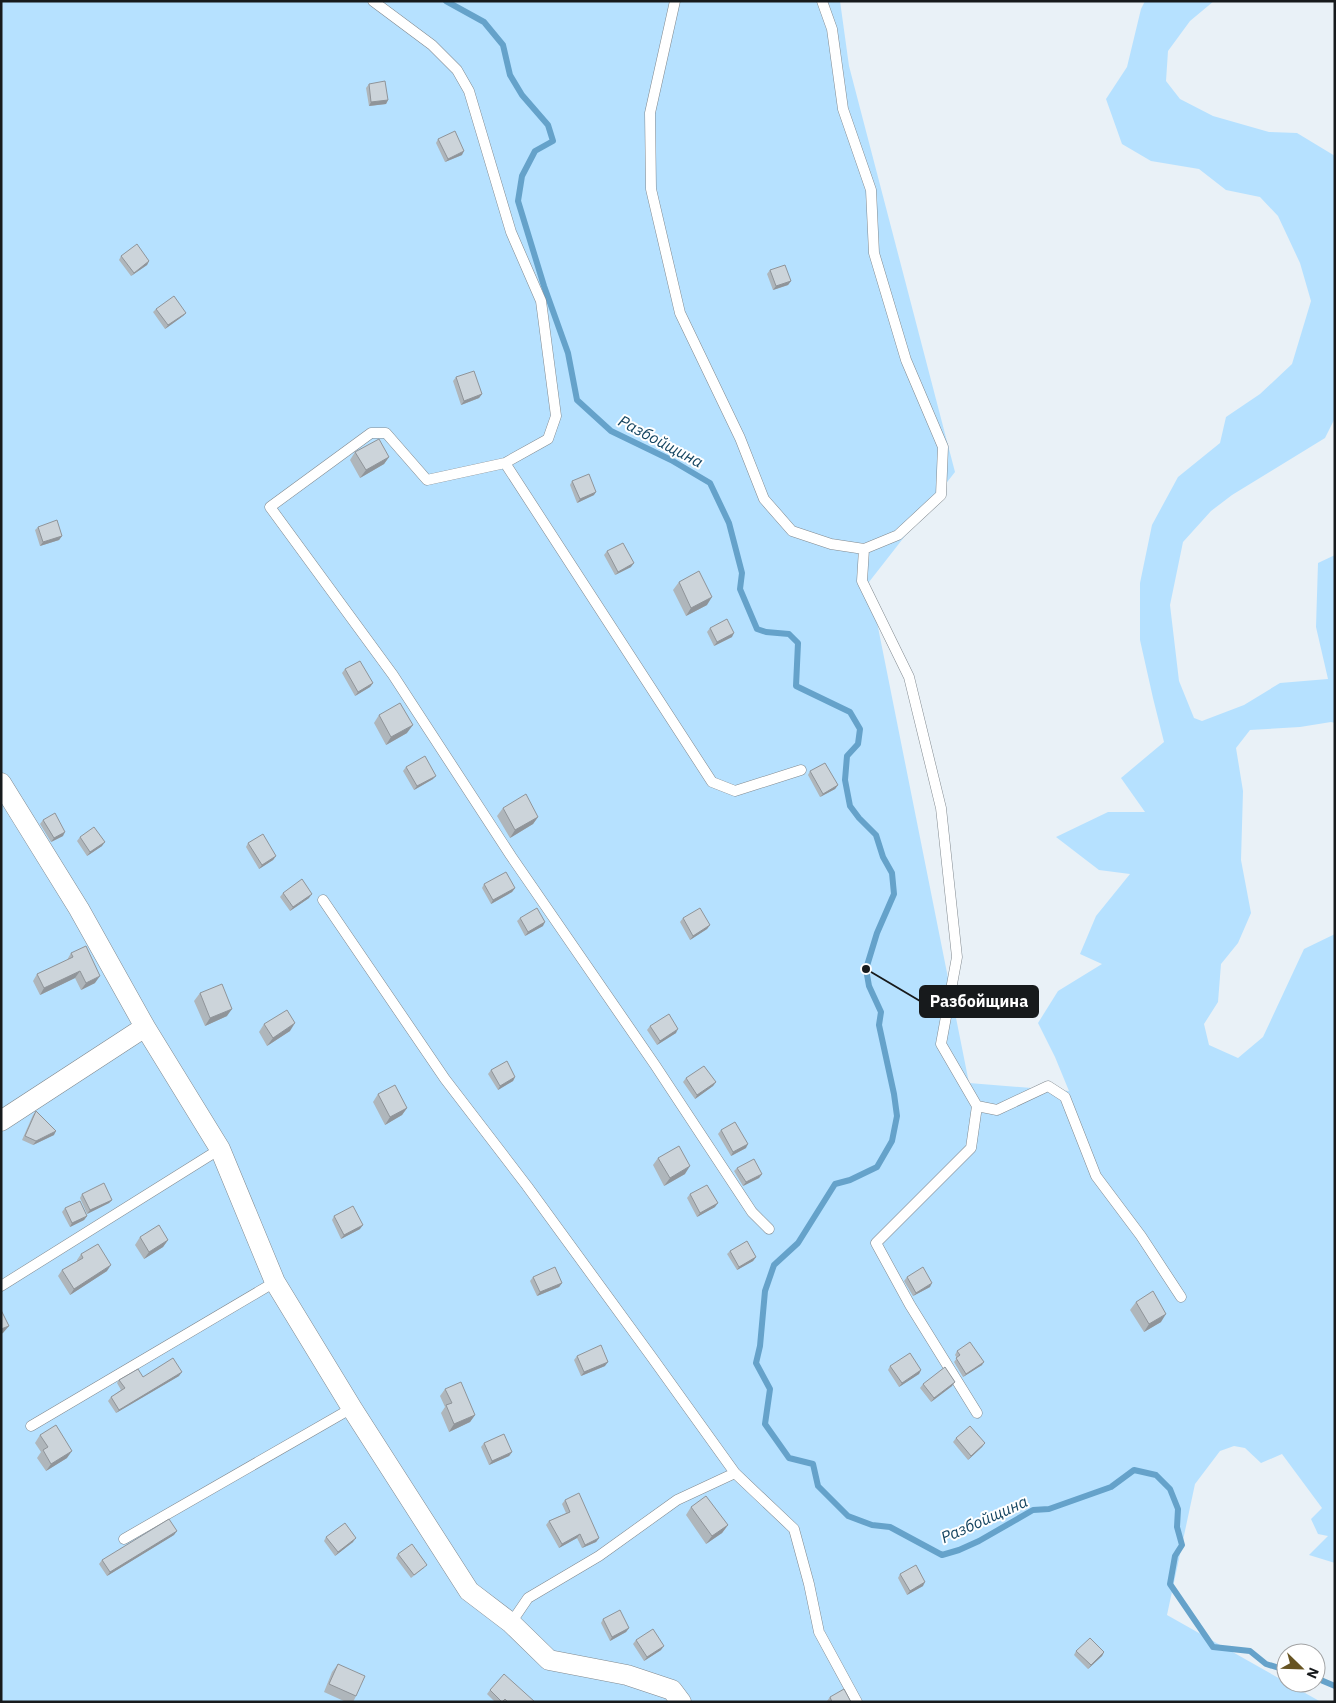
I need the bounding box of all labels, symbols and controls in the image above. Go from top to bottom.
water label: Разбойщина [615,410,707,472]
callout: Разбойщина [920,986,1038,1017]
text: Разбойщина [930,991,1028,1011]
water label: Разбойщина [937,1491,1031,1547]
north arrow [1276,1643,1326,1693]
text: N [1303,1665,1323,1681]

